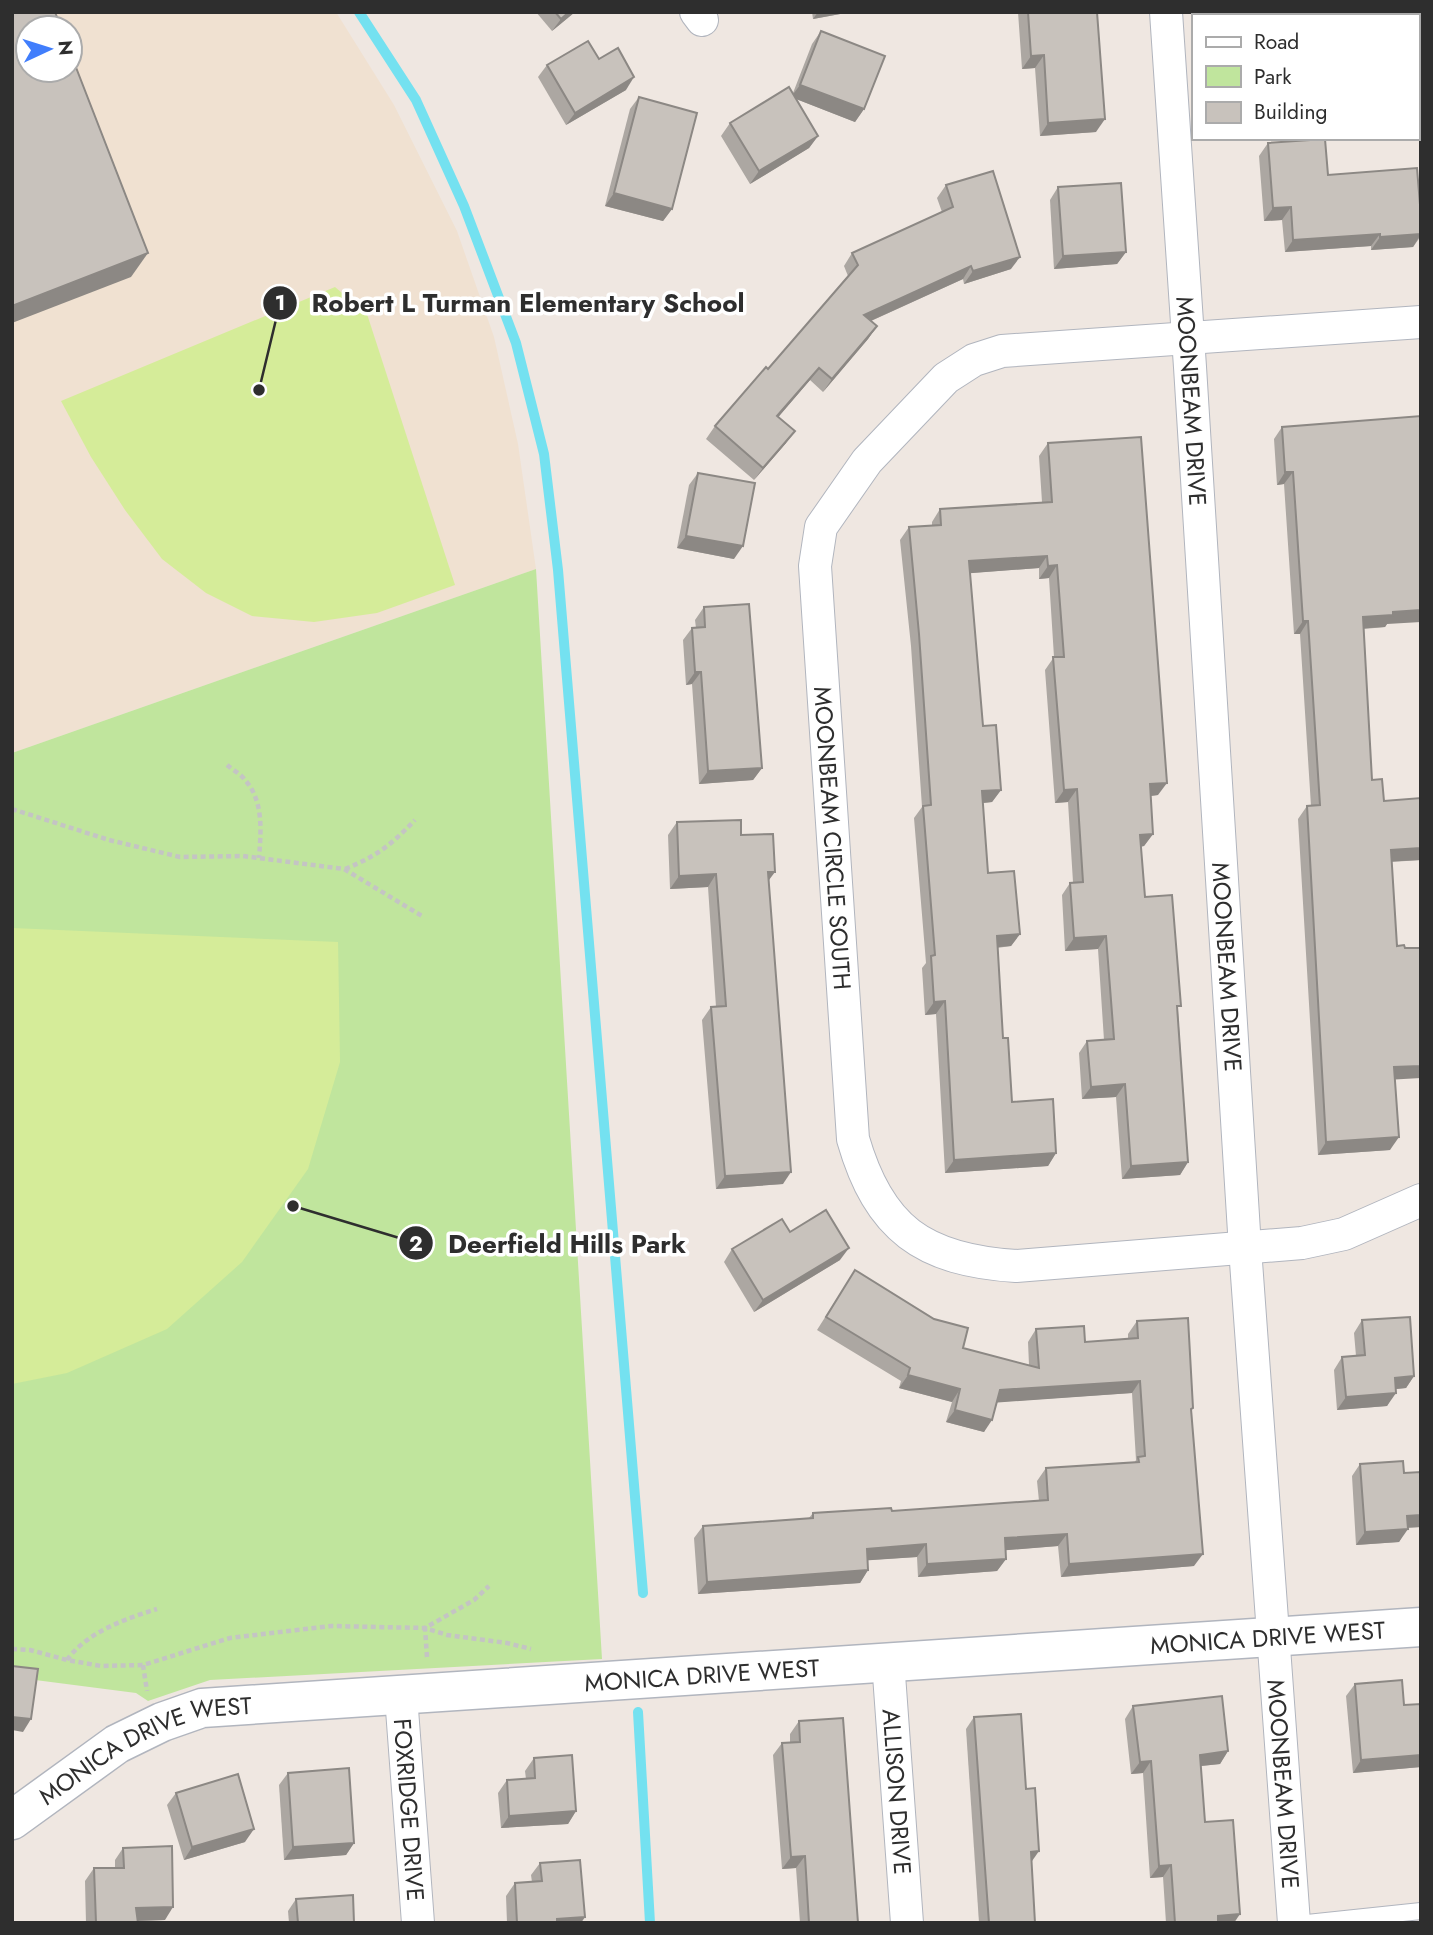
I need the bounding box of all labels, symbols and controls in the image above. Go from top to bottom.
north arrow [14,14,84,84]
legend [1192,14,1419,140]
text: Road [1254,27,1299,57]
text: N [51,39,79,56]
text: Park [1254,62,1292,92]
text: Building [1254,97,1327,127]
callout: Robert L Turman Elementary School [263,279,759,326]
text: Robert L Turman Elementary School [311,284,745,322]
text: 1 [275,288,285,318]
street label: MOONBEAM DRIVE [1168,295,1216,507]
street label: MOONBEAM CIRCLE SOUTH [806,685,861,991]
street label: MOONBEAM DRIVE [1203,861,1251,1073]
callout: Deerfield Hills Park [399,1220,700,1267]
text: Deerfield Hills Park [448,1225,686,1263]
text: 2 [409,1229,423,1259]
street label: MONICA DRIVE WEST [1149,1612,1386,1662]
street label: MONICA DRIVE WEST [583,1650,820,1700]
street label: MOONBEAM DRIVE [1259,1678,1309,1890]
street label: MONICA DRIVE WEST [31,1687,253,1813]
street label: ALLISON DRIVE [874,1708,921,1876]
street label: FOXRIDGE DRIVE [385,1717,434,1902]

